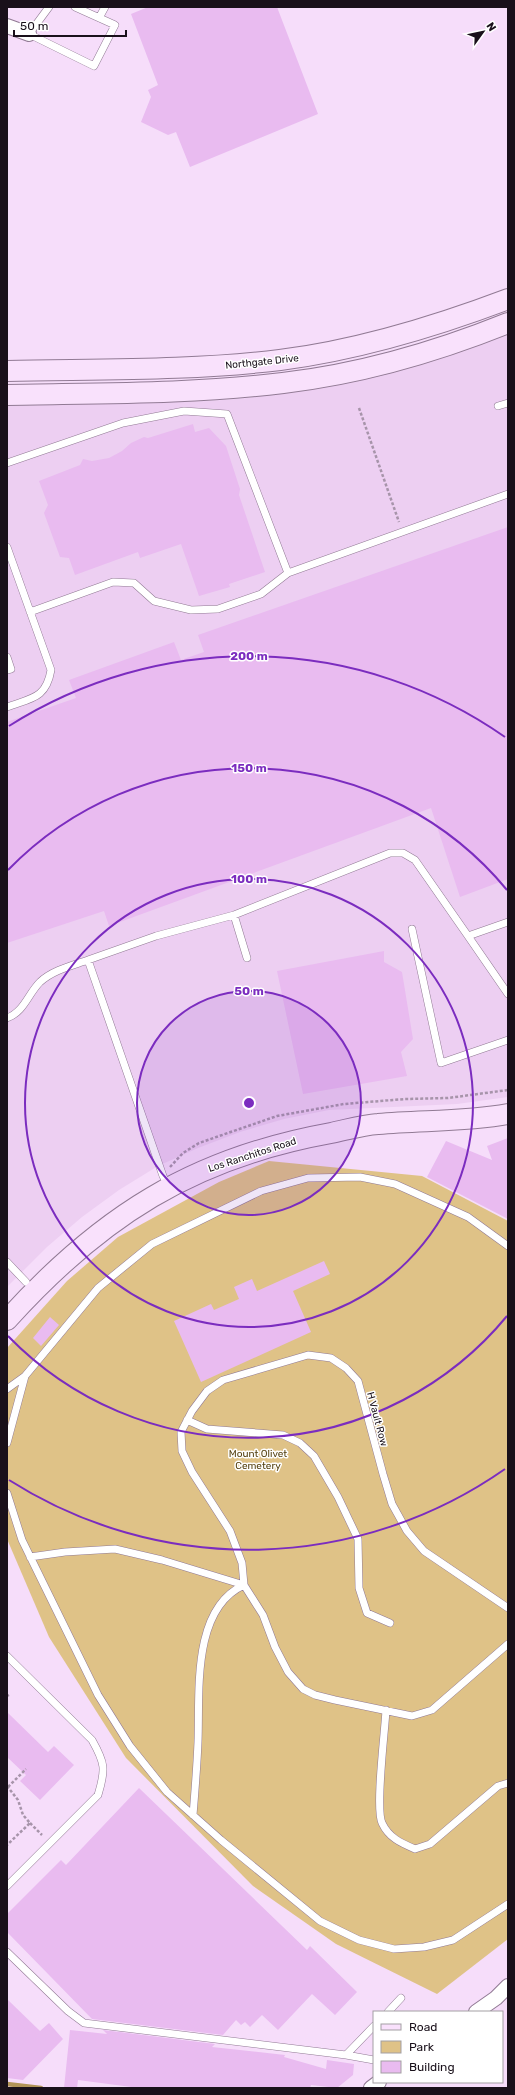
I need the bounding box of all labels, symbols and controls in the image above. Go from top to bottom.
scale bar [14,12,126,38]
north arrow [463,12,503,52]
text: 50 m [20,19,48,33]
text: N [483,20,499,34]
street label: Northgate Drive [225,352,300,372]
text: 200 m [230,649,268,663]
text: 150 m [231,761,267,775]
text: 100 m [231,872,267,886]
text: 50 m [234,984,264,998]
centre of rings [242,1096,256,1110]
street label: Los Ranchitos Road [207,1135,298,1175]
street label: H Vault Row [364,1391,390,1448]
park label: Mount Olivet Cemetery [229,1448,287,1472]
legend [373,2011,503,2083]
text: Road [409,2020,437,2034]
text: Park [409,2040,435,2054]
text: Building [409,2060,455,2074]

